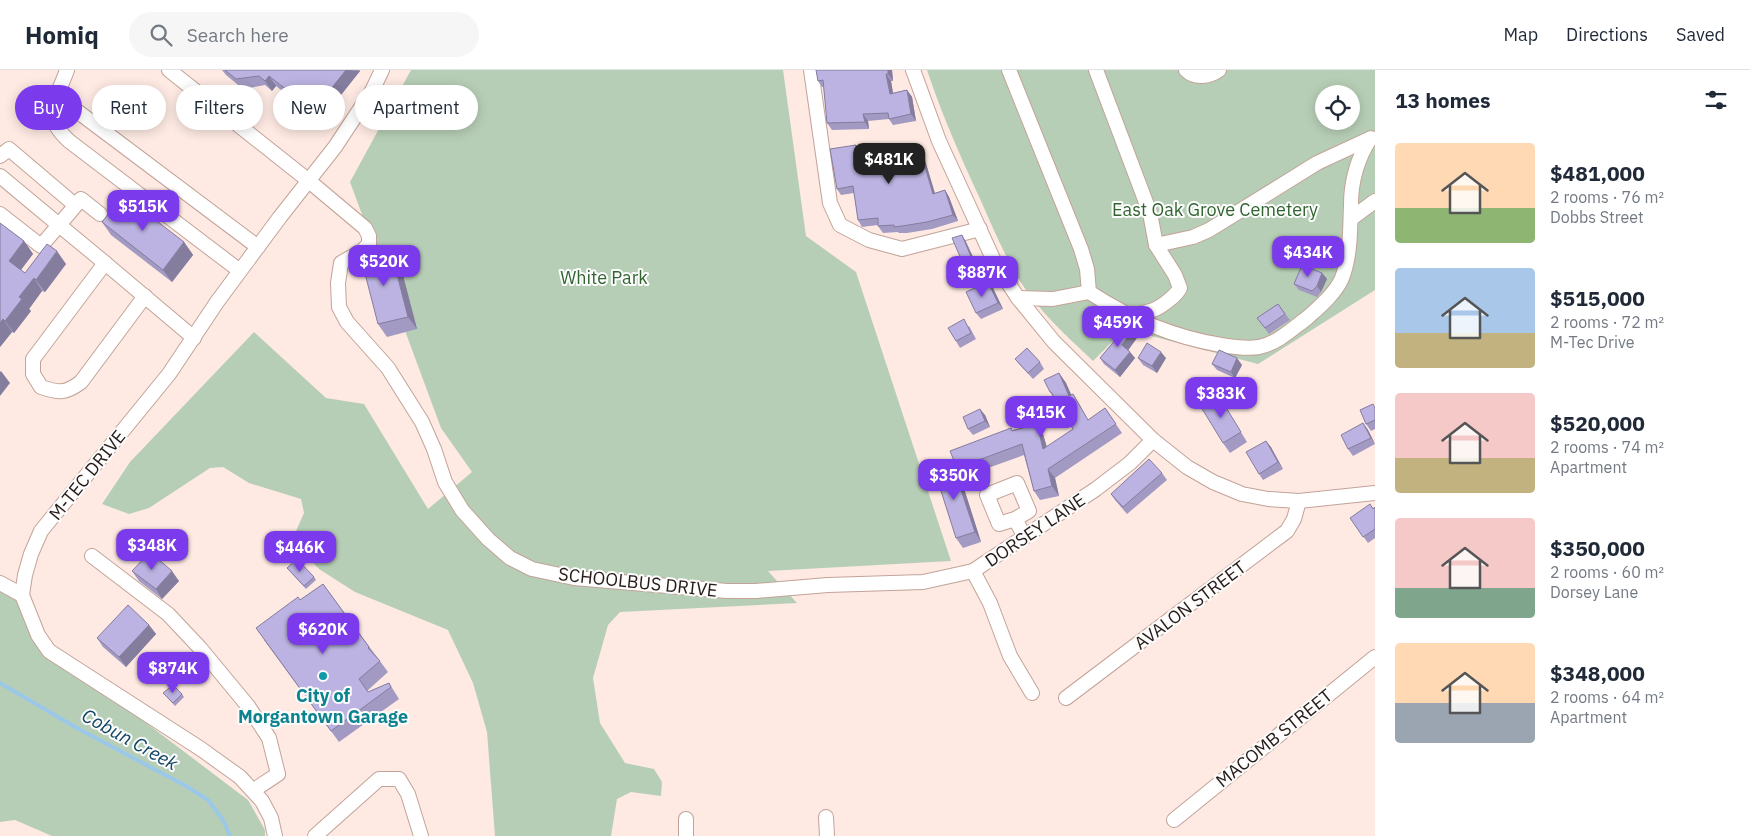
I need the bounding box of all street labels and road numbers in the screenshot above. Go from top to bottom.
street label: M-TEC DRIVE [44,425,130,525]
street label: DORSEY LANE [980,488,1090,572]
street label: AVALON STREET [1130,555,1250,655]
street label: SCHOOLBUS DRIVE [557,562,719,602]
street label: MACOMB STREET [1211,684,1337,792]

